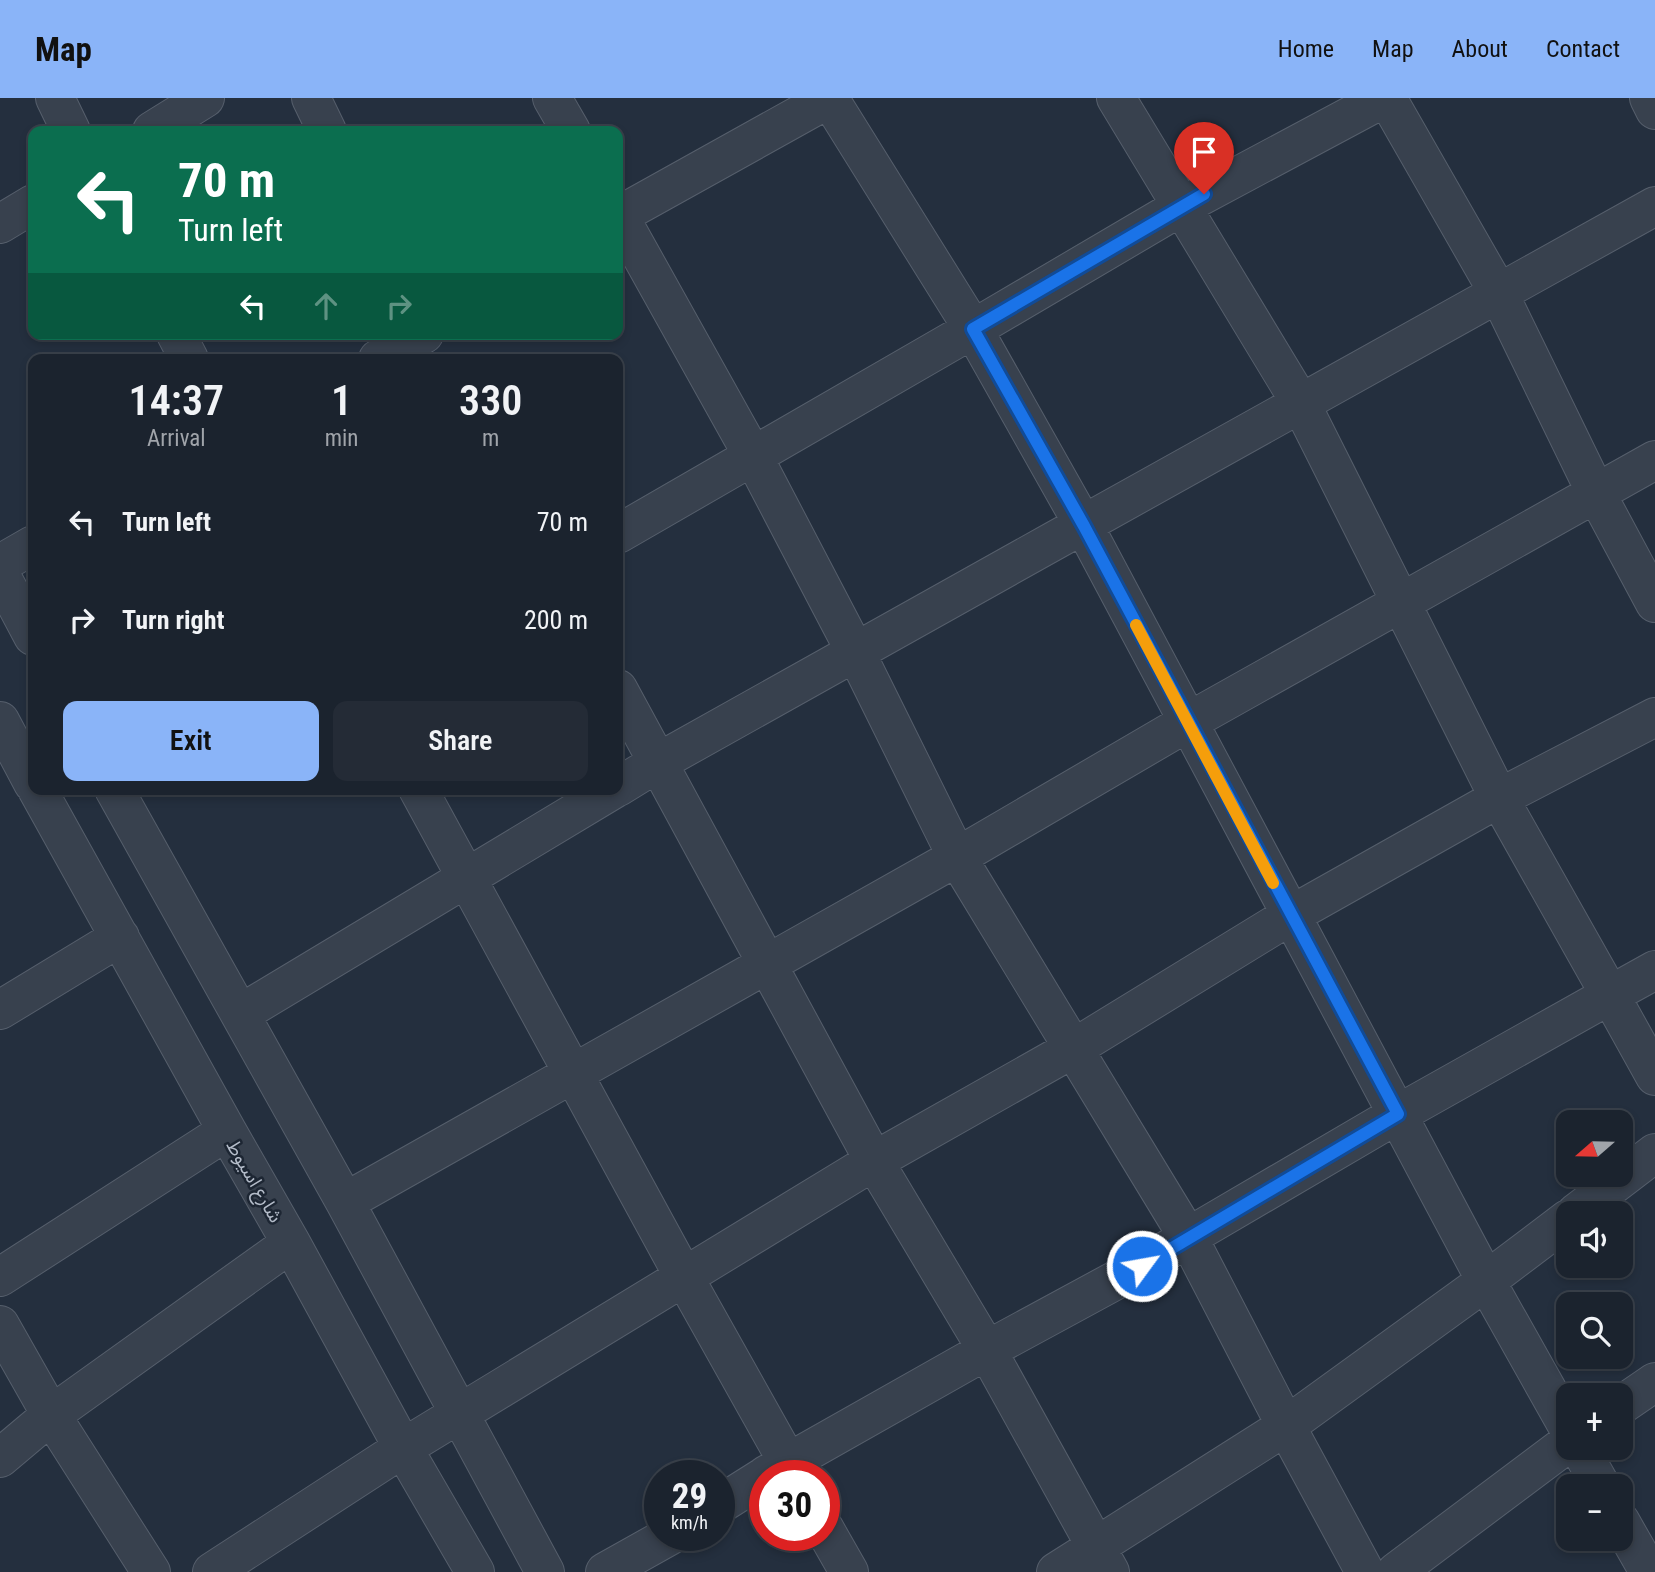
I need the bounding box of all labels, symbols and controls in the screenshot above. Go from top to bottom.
text: Map [35,30,92,69]
text: Home [1278,35,1334,63]
text: Map [1372,35,1414,63]
text: About [1452,35,1508,63]
text: Contact [1546,35,1620,63]
pin [1174,122,1234,194]
icon: arrive [1185,133,1223,171]
text: 70 m [178,152,275,209]
icon: left [63,154,154,245]
text: Turn left [178,211,283,249]
icon: left [234,287,272,325]
icon: ahead [307,287,345,325]
icon: right [380,287,418,325]
text: 14:37 [129,376,224,425]
text: 1 [331,376,352,425]
text: 330 [459,376,522,425]
text: Arrival [147,425,206,452]
text: min [325,425,358,452]
text: m [482,425,499,452]
icon: left [63,503,101,541]
text: Turn left [122,507,211,537]
text: 70 m [537,507,588,537]
icon: right [63,601,101,639]
text: Turn right [122,605,224,635]
text: 200 m [524,605,588,635]
button: Exit [63,701,319,781]
button: Share [333,701,588,781]
north arrow [1556,1110,1633,1186]
map controls [1556,1110,1633,1551]
street label: شارع اسيوط [220,1136,287,1228]
button: sound [1556,1201,1633,1278]
position arrow [1105,1229,1179,1303]
button: search [1556,1292,1633,1369]
button: + [1556,1383,1633,1460]
speed limit sign: 30 [749,1460,840,1551]
button: − [1556,1474,1633,1551]
text: 29 [672,1476,707,1517]
text: km/h [671,1512,708,1533]

